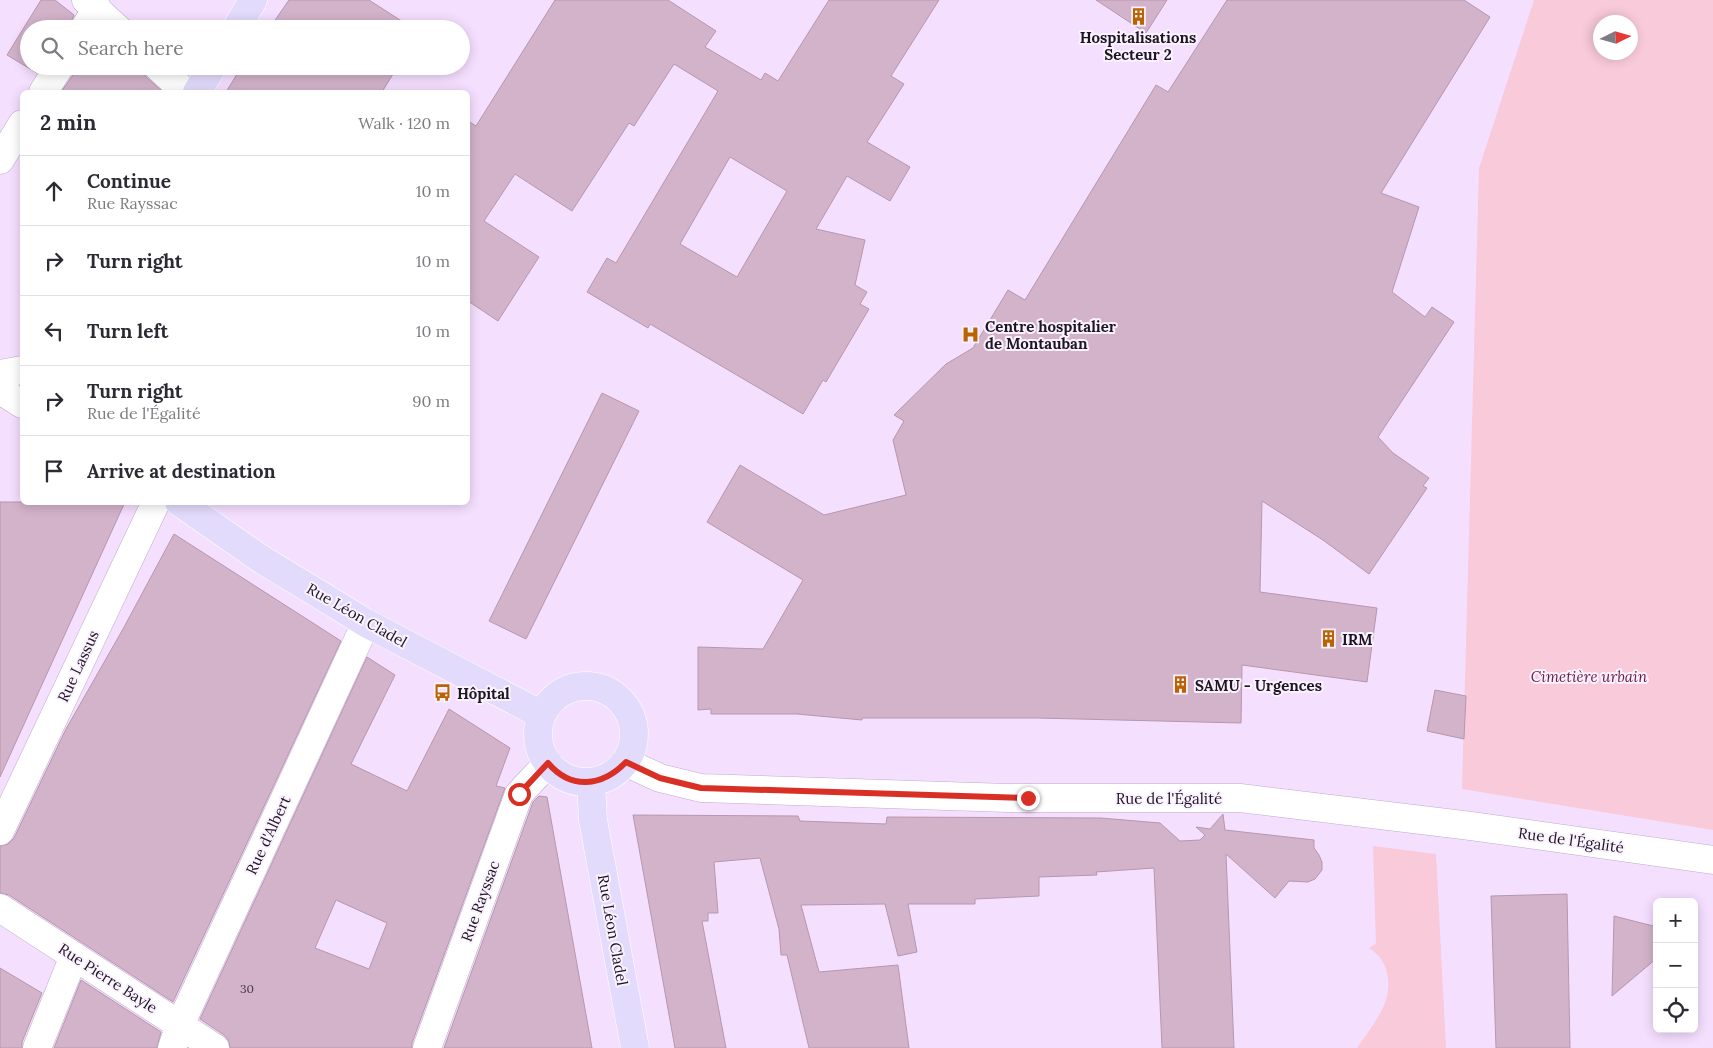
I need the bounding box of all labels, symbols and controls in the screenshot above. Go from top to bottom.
building icon: Hospitalisations Secteur 2 [1128,6,1148,26]
north arrow [1593,15,1638,60]
search box [20,20,470,75]
place label: Hospitalisations Secteur 2 [1080,28,1196,64]
icon: search [38,34,66,62]
text: Search here [78,36,184,60]
text: 2 min [40,109,96,136]
text: Walk · 120 m [358,113,450,133]
text: Continue [87,169,171,193]
icon: ahead [40,177,68,205]
text: 10 m [416,181,450,201]
text: Rue Rayssac [87,193,178,213]
icon: right [40,247,68,275]
text: Turn right [87,249,183,273]
text: 10 m [416,251,450,271]
icon: left [40,317,68,345]
place label: Centre hospitalier de Montauban [985,317,1117,353]
text: Turn left [87,319,168,343]
text: 10 m [416,321,450,341]
hospital icon: Centre hospitalier de Montauban [961,325,981,345]
text: Turn right [87,379,183,403]
icon: right [40,387,68,415]
text: 90 m [412,391,450,411]
text: Rue de l'Égalité [87,403,201,423]
icon: arrive [40,457,68,485]
text: Arrive at destination [87,459,276,483]
street label: Rue Léon Cladel [304,579,410,651]
street label: Rue Lassus [53,627,103,705]
building icon: IRM [1318,629,1338,649]
place label: IRM [1342,630,1373,649]
park label: Cimetière urbain [1531,667,1648,686]
building icon: SAMU - Urgences [1171,675,1191,695]
place label: SAMU - Urgences [1195,676,1322,695]
bus stop icon: Hôpital [433,683,453,703]
place label: Hôpital [457,684,510,703]
route start [508,783,531,806]
route end [1017,787,1040,810]
street label: Rue de l'Égalité [1116,789,1222,808]
street label: Rue d'Albert [242,793,295,877]
street label: Rue de l'Égalité [1517,823,1625,857]
street label: Rue Rayssac [457,858,503,944]
street label: Rue Léon Cladel [594,873,632,987]
map controls [1653,898,1698,1033]
button: + [1653,898,1698,943]
street label: Rue Pierre Bayle [55,939,161,1017]
button: − [1653,943,1698,988]
house number: 30 [240,981,254,996]
button: locate [1653,988,1698,1033]

